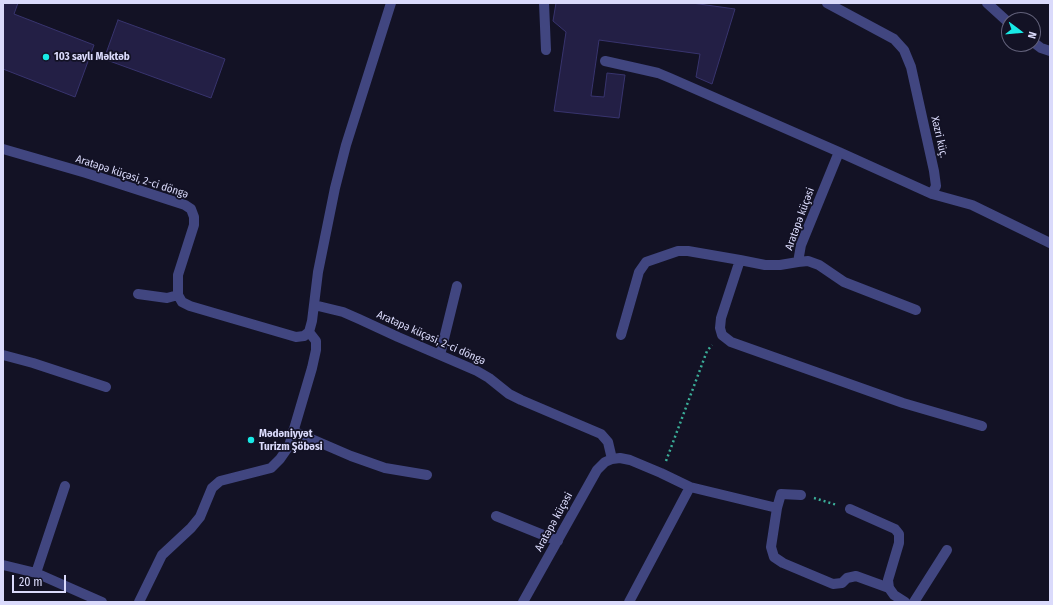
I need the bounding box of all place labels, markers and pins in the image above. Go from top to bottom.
place label: 103 saylı Məktəb [54,50,130,64]
marker: 103 saylı Məktəb [41,52,51,62]
place label: Mədəniyyət Turizm Şöbəsi [259,427,323,453]
marker: Mədəniyyət Turizm Şöbəsi [246,435,256,445]

